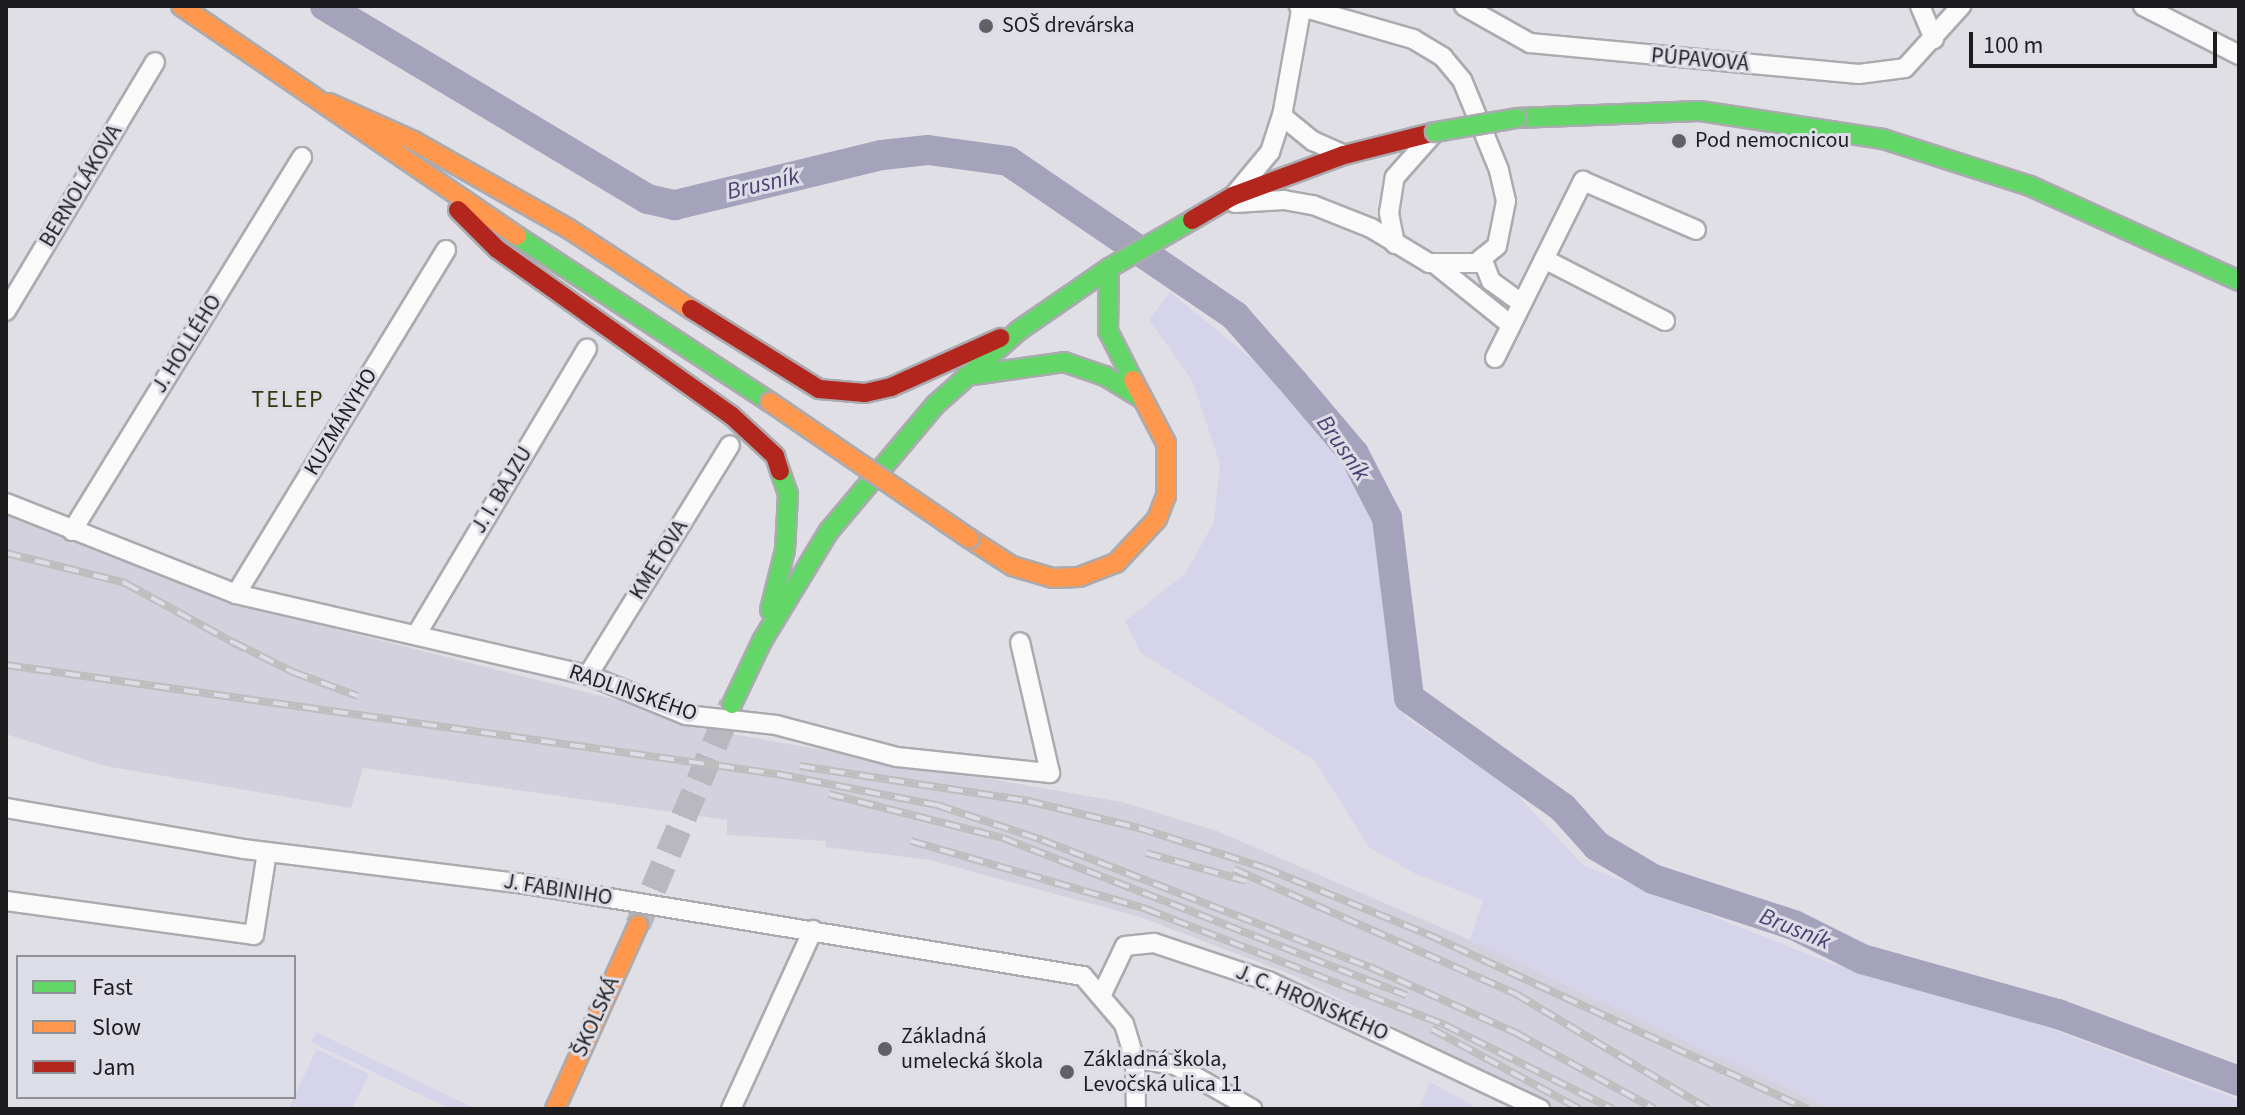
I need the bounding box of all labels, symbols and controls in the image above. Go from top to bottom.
place label: SOŠ drevárska [1002,13,1135,39]
scale bar [1973,16,2221,66]
marker: SOŠ drevárska [977,17,995,35]
text: 100 m [1983,28,2043,63]
street label: PÚPAVOVÁ [1650,43,1750,77]
street label: BERNOLÁKOVA [34,120,128,252]
place label: Pod nemocnicou [1695,128,1850,154]
marker: Pod nemocnicou [1670,132,1688,150]
water label: Brusník [724,162,802,206]
street label: J. HOLLÉHO [146,290,228,398]
street label: KUZMÁNYHO [299,364,383,480]
district label: TELEP [251,386,325,414]
water label: Brusník [1310,410,1376,486]
street label: J. I. BAJZU [466,442,538,538]
street label: KMEŤOVA [624,515,694,605]
street label: RADLINSKÉHO [566,659,700,727]
street label: J. FABINIHO [502,868,614,912]
water label: Brusník [1755,902,1835,956]
legend [16,955,296,1099]
street label: J. C. HRONSKÉHO [1232,959,1392,1047]
text: Fast [92,970,133,1005]
street label: ŠKOLSKÁ [567,973,625,1061]
text: Slow [92,1010,141,1045]
place label: Základná umelecká škola [901,1023,1043,1074]
marker: Základná umelecká škola [876,1040,894,1058]
place label: Základná škola, Levočská ulica 11 [1083,1046,1242,1098]
text: Jam [92,1050,136,1085]
marker: Základná škola, Levočská ulica 11 [1058,1063,1076,1081]

